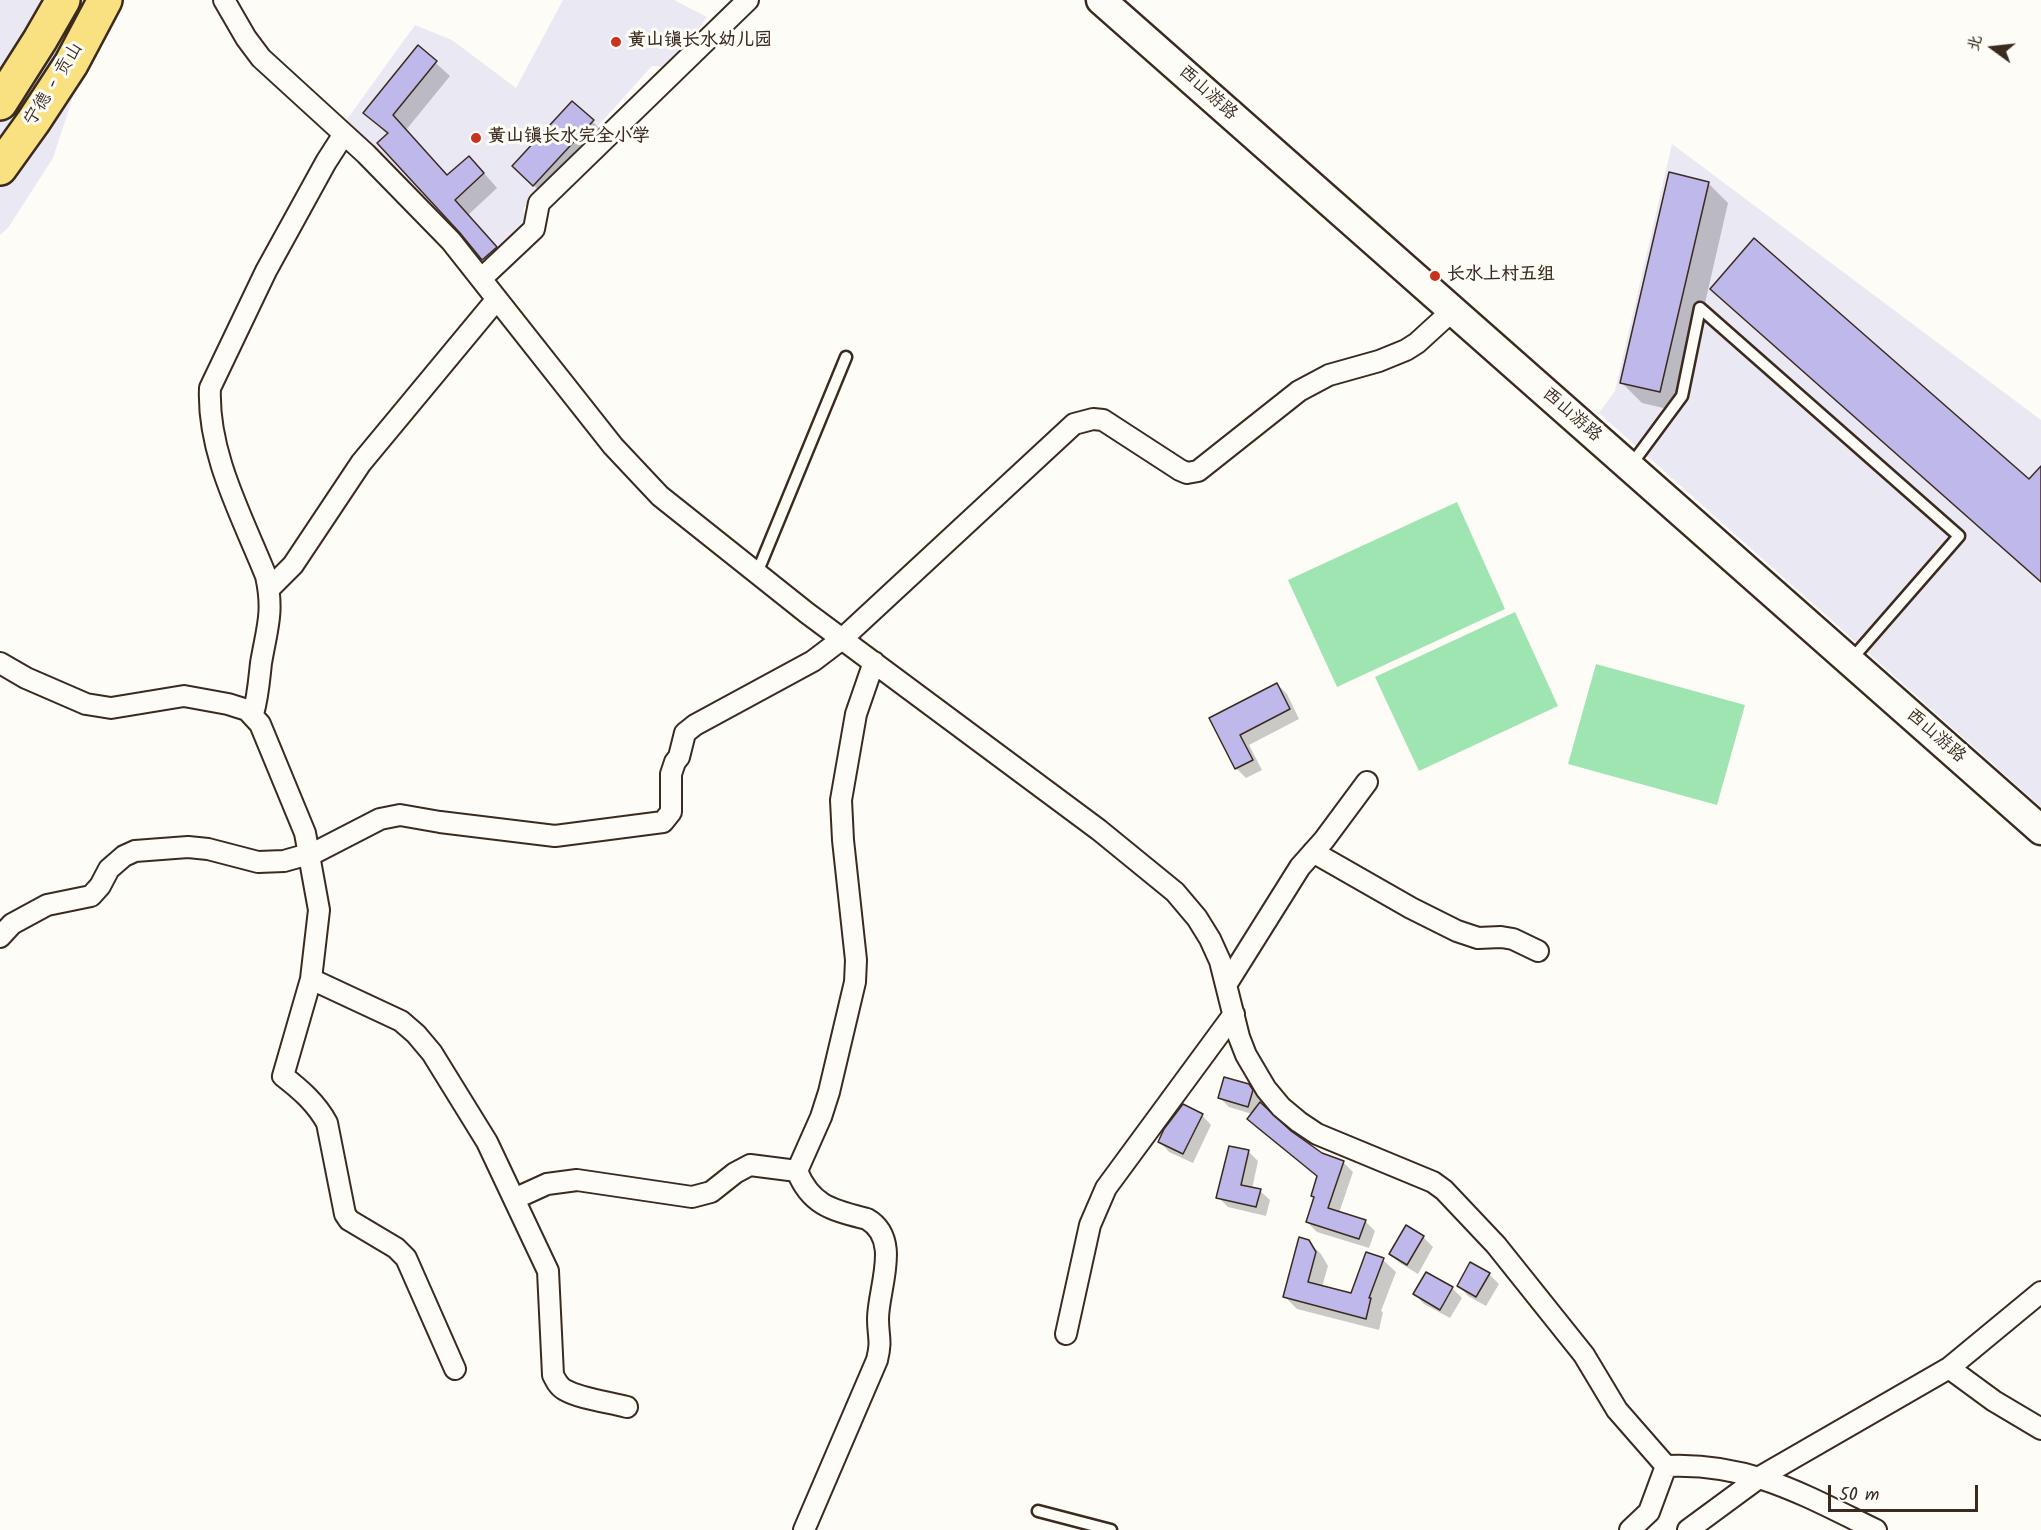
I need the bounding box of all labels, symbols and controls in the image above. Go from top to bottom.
north arrow [1963,18,2023,78]
place label: 黄山镇长水幼儿园 [628,31,772,53]
text: 北 [1961,32,1989,54]
marker: 黄山镇长水幼儿园 [609,35,623,49]
street label: 宁德 - 贡山 [21,39,89,131]
street label: 西山游路 [1173,62,1241,126]
place label: 黄山镇长水完全小学 [488,127,650,149]
marker: 黄山镇长水完全小学 [469,131,483,145]
place label: 长水上村五组 [1447,265,1555,287]
marker: 长水上村五组 [1428,269,1442,283]
street label: 西山游路 [1537,384,1605,448]
street label: 西山游路 [1901,705,1969,769]
scale bar [1831,1473,1981,1511]
text: 50 m [1839,1481,1879,1510]

